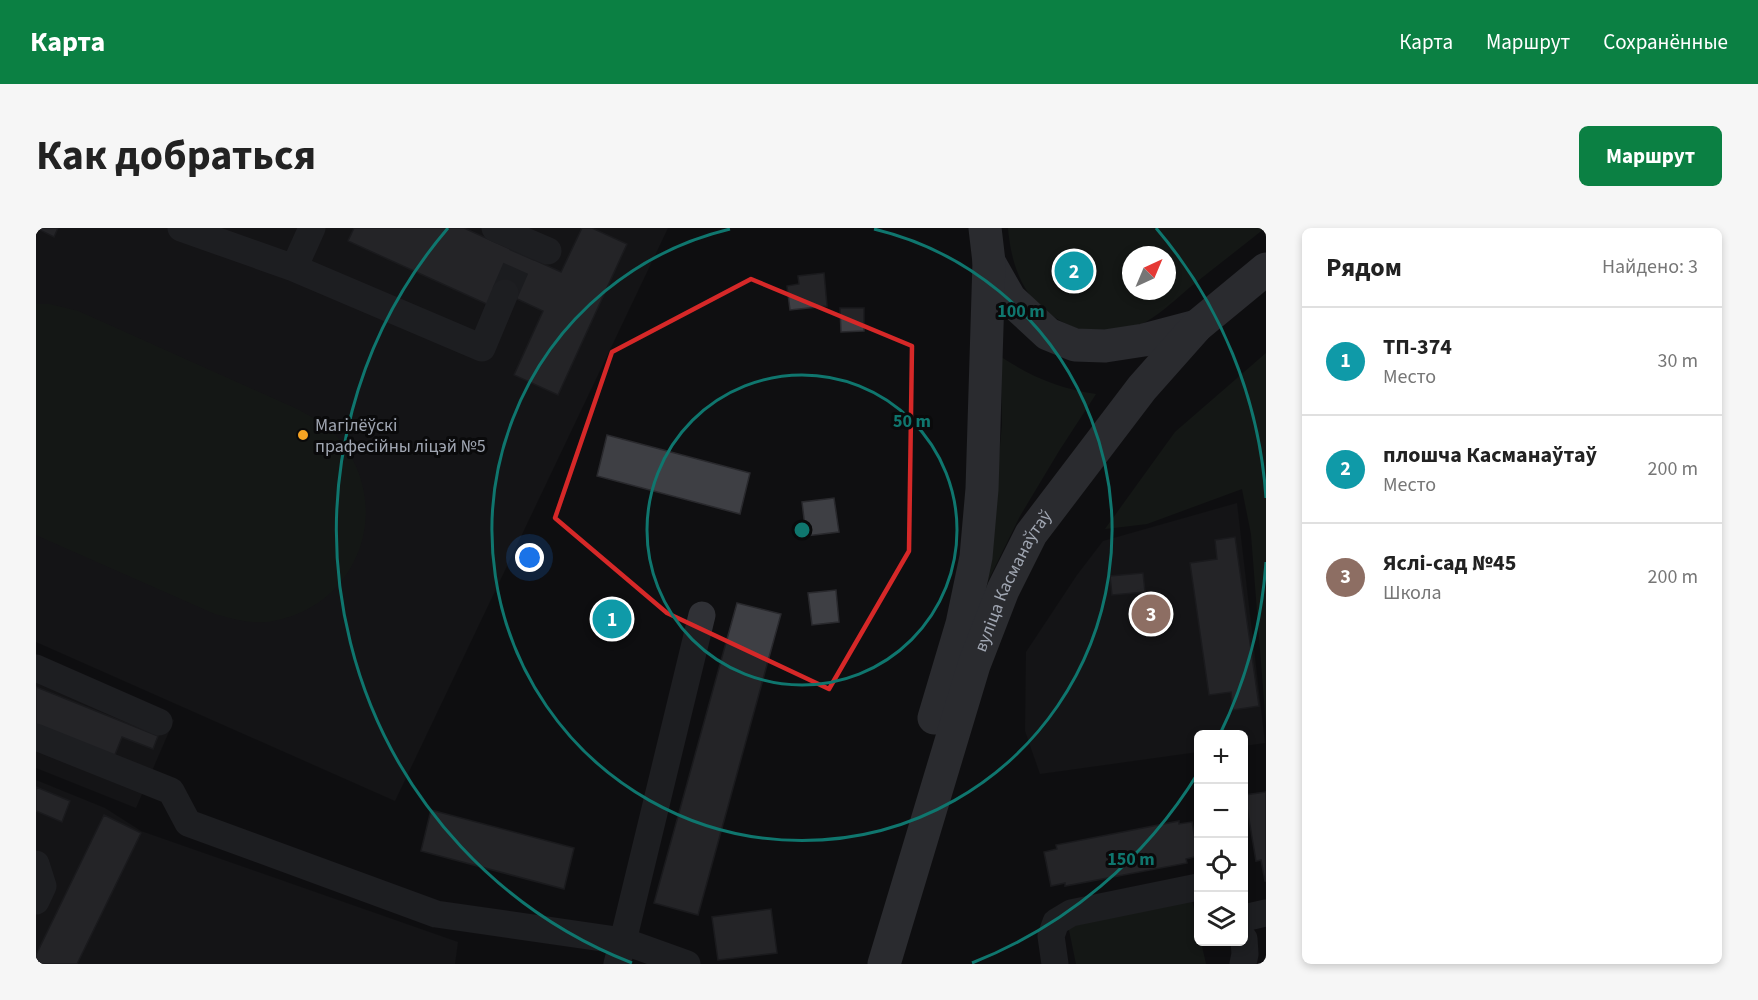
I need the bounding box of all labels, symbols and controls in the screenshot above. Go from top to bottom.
text: Карта [30,22,105,62]
text: Карта [1399,27,1453,57]
text: Маршрут [1486,27,1570,57]
text: Сохранённые [1603,27,1728,57]
text: Как добраться [36,126,316,186]
button: Маршрут [1579,126,1722,186]
north arrow [1122,246,1176,300]
pin: 2 [1054,248,1094,294]
text: Рядом [1326,249,1402,286]
text: Найдено: 3 [1602,253,1698,281]
text: 100 m [997,299,1045,324]
text: ТП-374 [1383,331,1452,363]
text: 1 [1340,347,1351,375]
text: 30 m [1658,347,1698,375]
text: Место [1383,363,1436,391]
text: 50 m [893,409,931,434]
place label: Магілёўскі прафесійны ліцэй №5 [315,413,486,459]
marker: Магілёўскі прафесійны ліцэй №5 [296,428,310,442]
text: плошча Касманаўтаў [1383,439,1597,471]
text: 2 [1340,455,1351,483]
text: 200 m [1648,455,1698,483]
text: Место [1383,471,1436,499]
street label: вуліца Касманаўтаў [968,504,1058,656]
centre of rings [792,520,812,540]
your location [515,543,544,572]
text: Яслі-сад №45 [1383,547,1516,579]
text: 3 [1340,563,1351,591]
text: 200 m [1648,563,1698,591]
text: Школа [1383,579,1442,607]
pin: 3 [1132,592,1170,636]
pin: 1 [592,596,632,642]
map controls [1194,730,1248,946]
button: + [1194,730,1248,784]
button: − [1194,784,1248,838]
button: locate [1194,838,1248,892]
text: 150 m [1107,847,1155,872]
button: layers [1194,892,1248,946]

